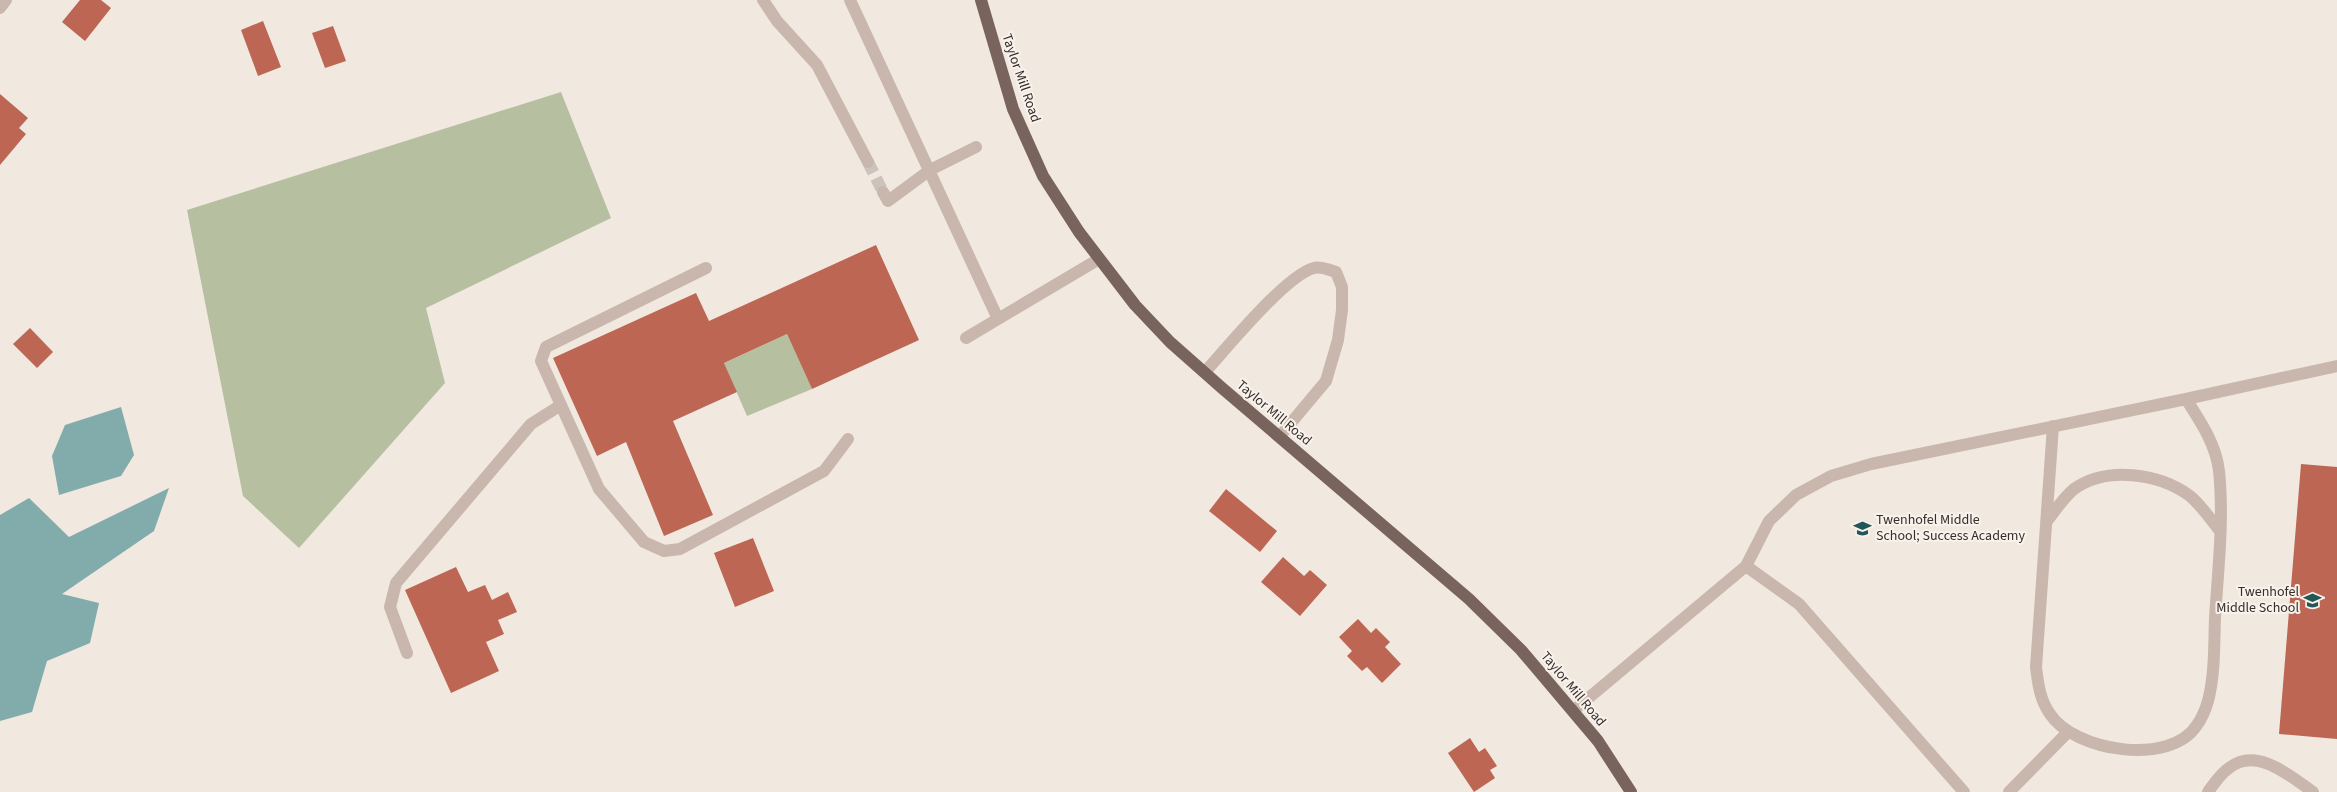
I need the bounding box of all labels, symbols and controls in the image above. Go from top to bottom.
street label: Taylor Mill Road [996,31,1046,125]
street label: Taylor Mill Road [1232,376,1316,450]
place label: Twenhofel Middle School; Success Academy [1876,510,2025,546]
school or university icon: Twenhofel Middle School; Success Academy [1852,518,1872,538]
place label: Twenhofel Middle School [2216,582,2299,618]
school or university icon: Twenhofel Middle School [2303,590,2323,610]
street label: Taylor Mill Road [1536,647,1610,731]

